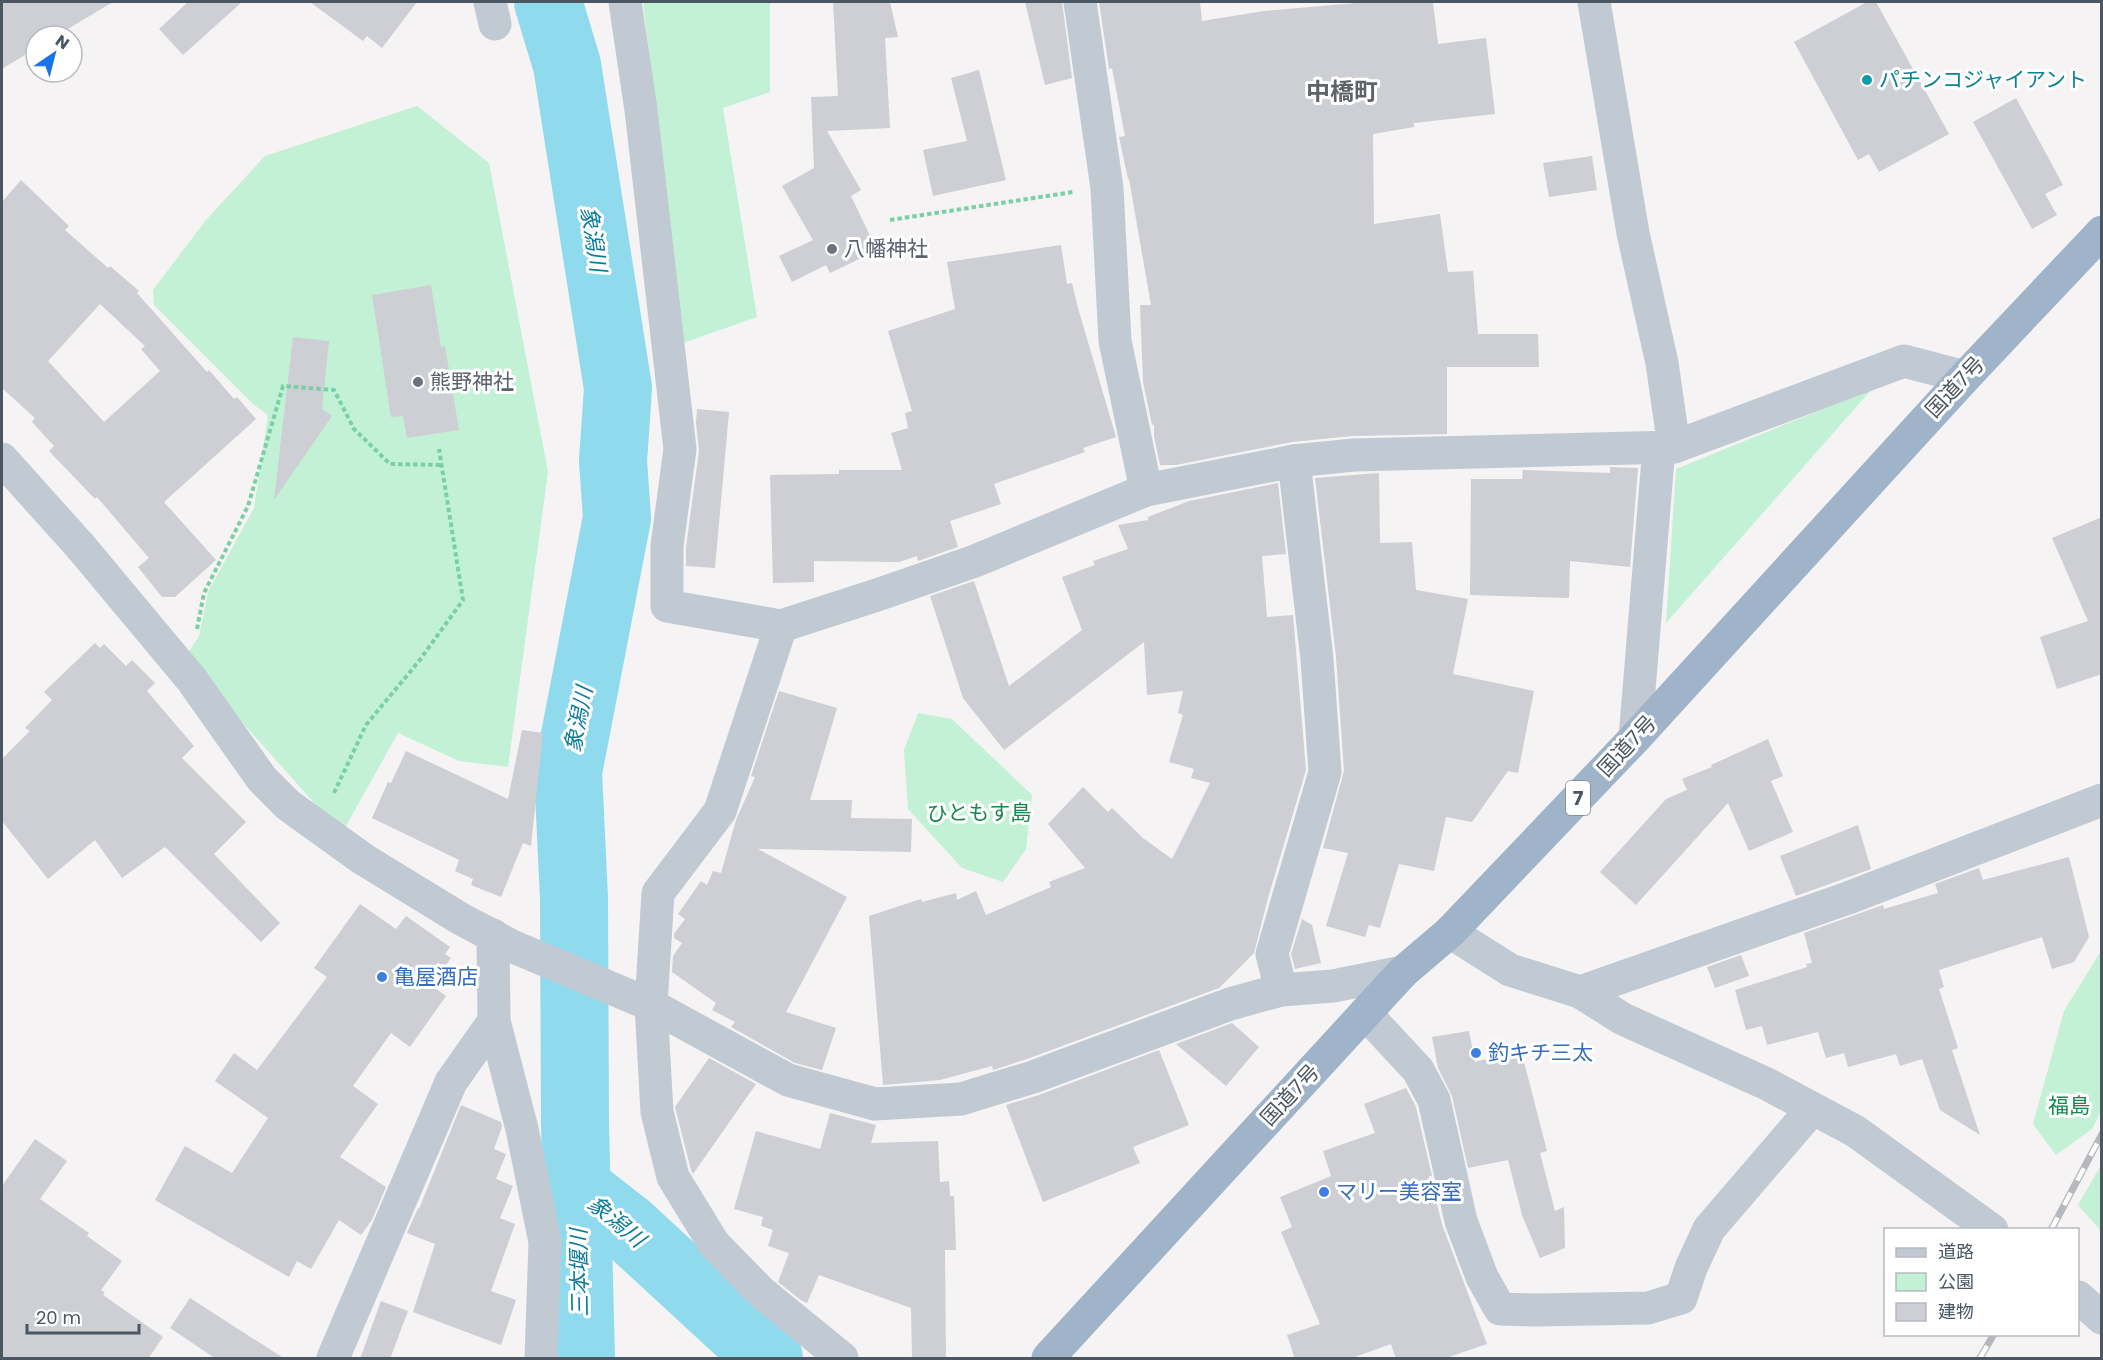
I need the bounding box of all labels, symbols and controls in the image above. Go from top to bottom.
north arrow [24,24,84,84]
text: N [51,29,74,55]
place label: パチンコジャイアント [1879,65,2087,94]
marker: パチンコジャイアント [1860,73,1874,87]
district label: 中橋町 [1306,75,1378,108]
water label: 象潟川 [573,204,614,276]
place label: 八幡神社 [844,234,928,263]
marker: 八幡神社 [825,242,839,256]
street label: 国道7号 [1919,350,1991,424]
place label: 熊野神社 [430,367,514,396]
marker: 熊野神社 [411,375,425,389]
water label: 象潟川 [557,682,600,754]
street label: 国道7号 [1591,709,1663,783]
road number: 7 [1566,781,1590,815]
park label: ひともす島 [927,798,1031,827]
place label: 亀屋酒店 [394,962,478,991]
marker: 亀屋酒店 [375,970,389,984]
place label: 釣キチ三太 [1488,1038,1593,1067]
marker: 釣キチ三太 [1469,1046,1483,1060]
street label: 国道7号 [1254,1058,1326,1132]
park label: 福島 [2048,1091,2090,1120]
place label: マリー美容室 [1336,1177,1462,1206]
marker: マリー美容室 [1317,1185,1331,1199]
water label: 象潟川 [581,1188,653,1256]
water label: 三本堰川 [563,1227,596,1317]
legend [1884,1228,2079,1336]
text: 道路 [1938,1239,1974,1264]
text: 公園 [1938,1269,1974,1294]
scale bar [27,1297,140,1335]
text: 建物 [1938,1299,1974,1324]
text: 20 m [36,1305,81,1330]

